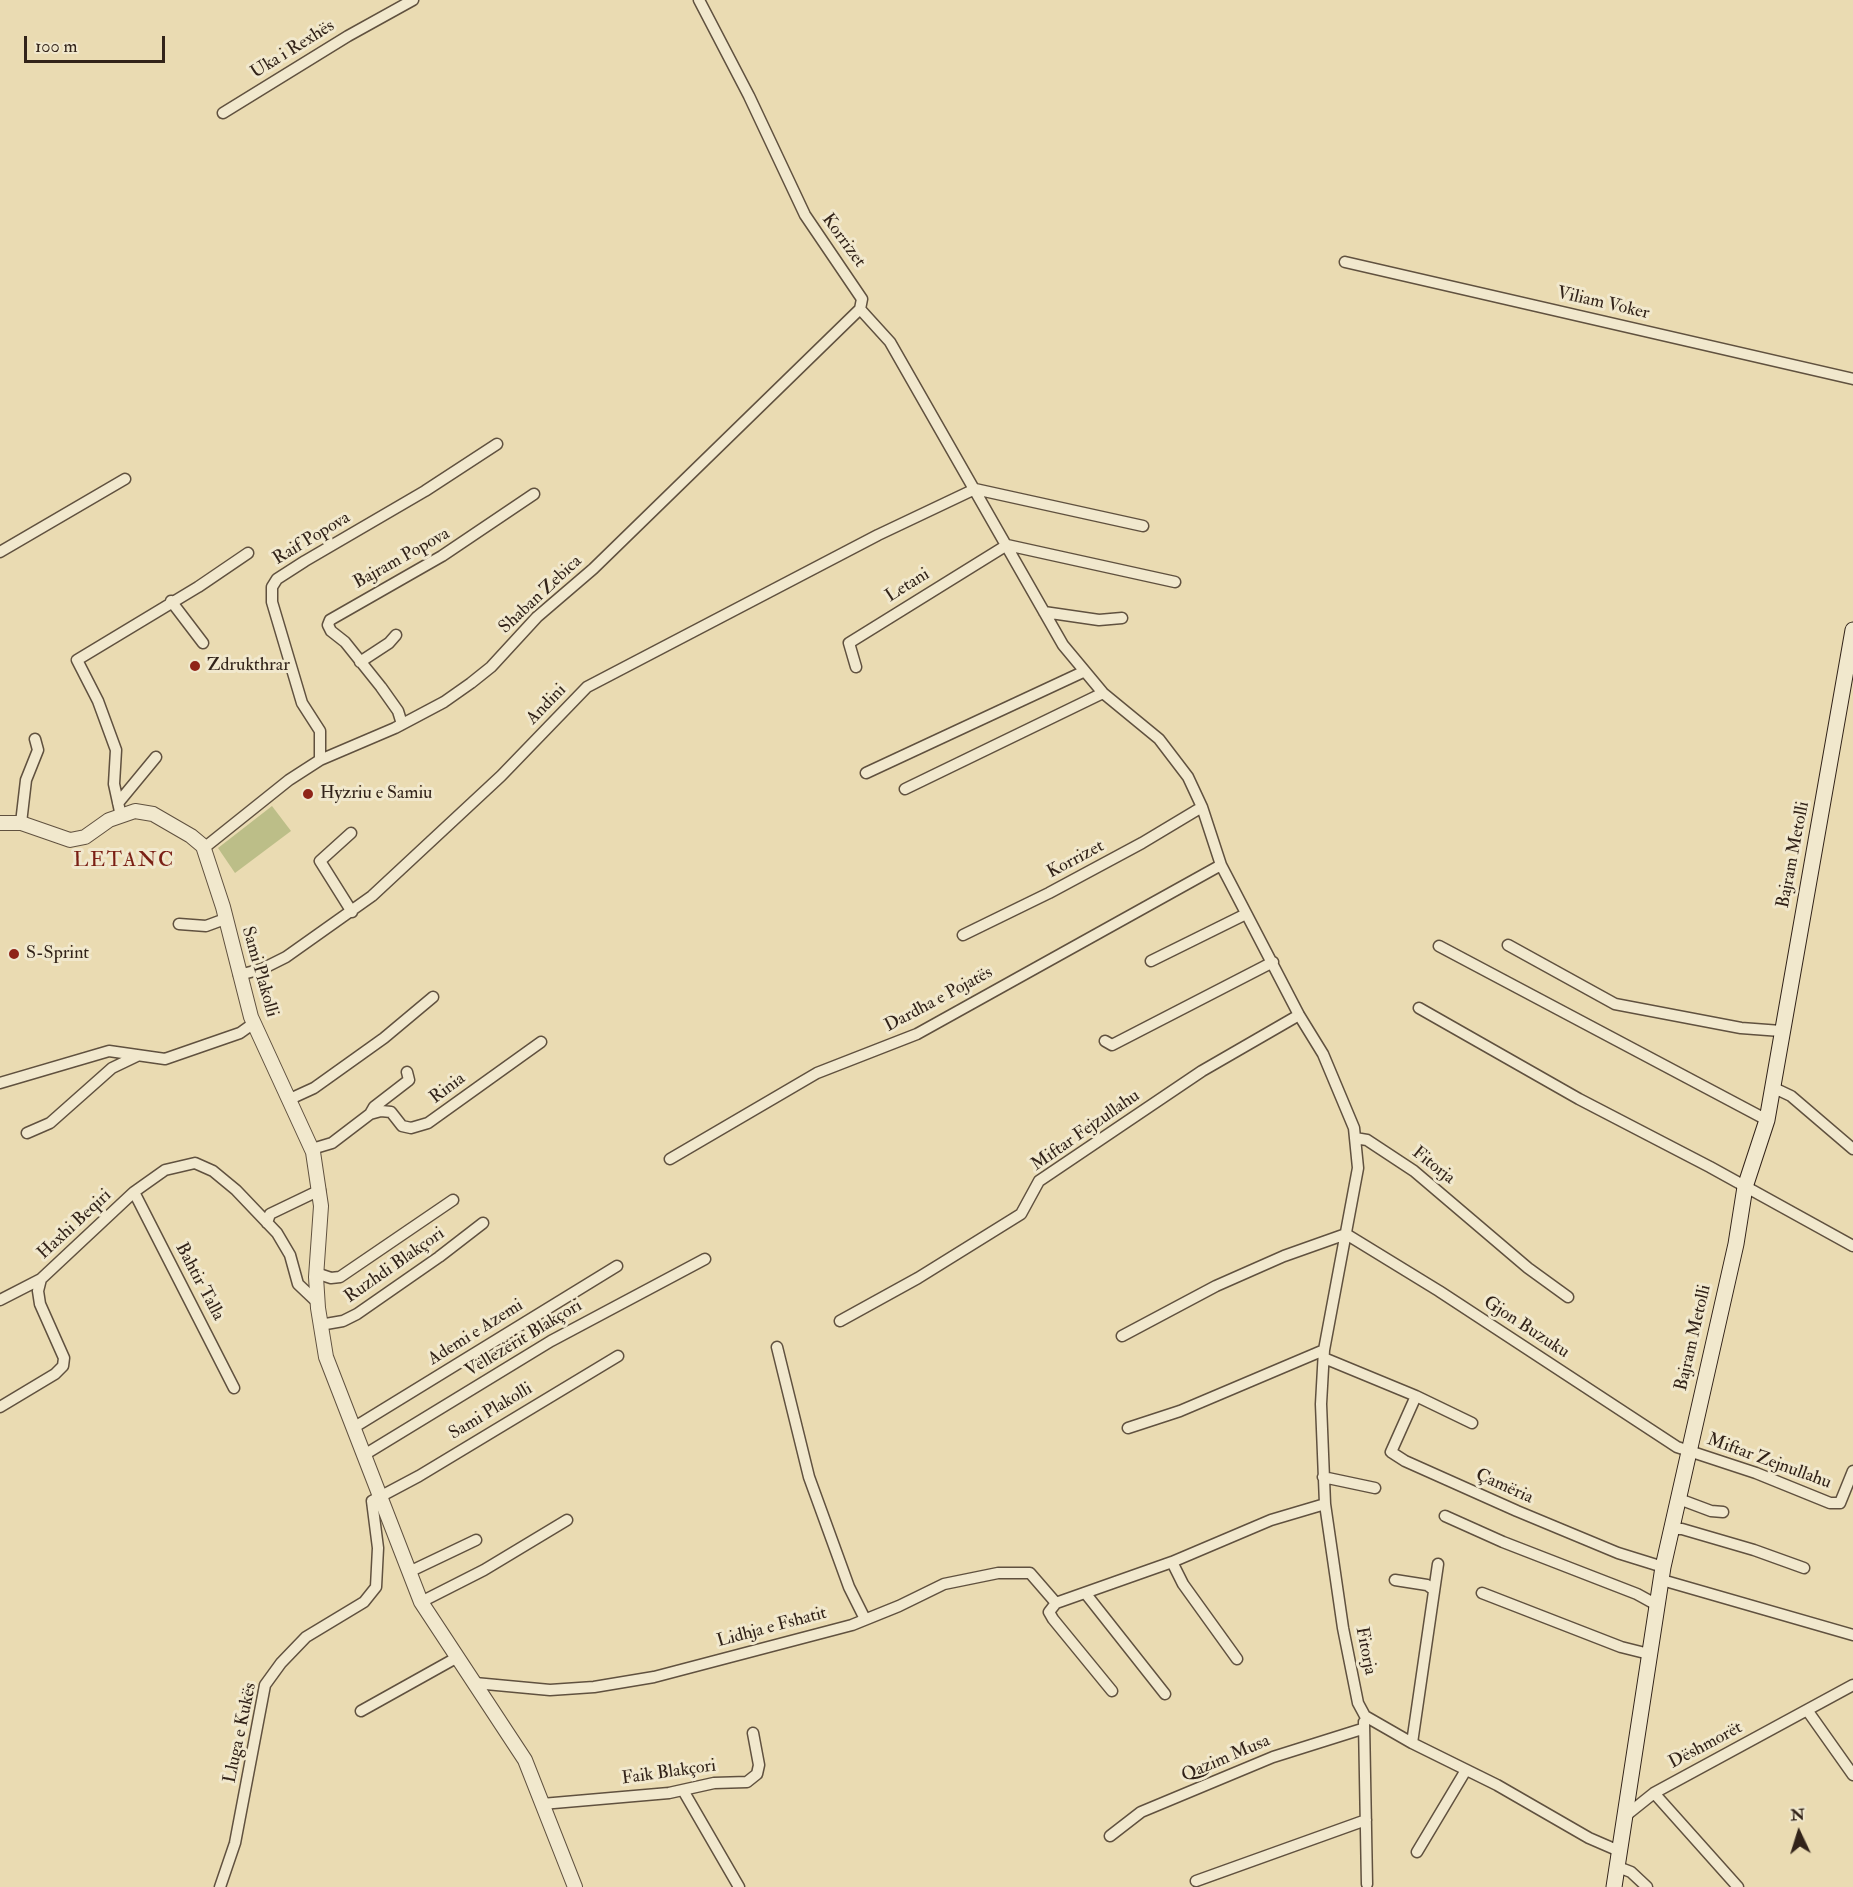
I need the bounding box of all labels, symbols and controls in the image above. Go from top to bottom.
street label: Uka i Rexhës [247,16,339,84]
scale bar [27,24,168,62]
text: 100 m [35,35,78,58]
street label: Korrizet [816,210,870,272]
street label: Viliam Voker [1555,283,1651,325]
street label: Raif Popova [270,508,354,570]
street label: Bajram Popova [350,524,454,594]
street label: Shaban Zebica [495,551,587,639]
street label: Letani [882,564,934,608]
place label: Zdrukthrar [207,655,290,677]
marker: Zdrukthrar [188,659,202,673]
street label: Andini [522,680,572,730]
place label: Hyzriu e Samiu [320,783,432,805]
marker: Hyzriu e Samiu [301,787,315,801]
street label: Bajram Metolli [1773,800,1815,910]
street label: Korrizet [1044,836,1108,884]
district label: LETANC [73,848,175,874]
street label: Sami Plakolli [236,924,282,1020]
place label: S-Sprint [26,943,89,965]
marker: S-Sprint [7,947,21,961]
street label: Dardha e Pojatës [881,962,997,1038]
street label: Rinia [426,1069,470,1109]
street label: Miftar Fejzullahu [1028,1086,1144,1176]
street label: Fitorja [1407,1143,1459,1189]
street label: Haxhi Beqiri [34,1185,116,1265]
street label: Ruzhdi Blakçori [341,1224,449,1308]
street label: Bahtir Talla [170,1239,228,1325]
street label: Bajram Metolli [1671,1283,1717,1393]
street label: Gjon Buzuku [1479,1292,1573,1364]
street label: Ademi e Azemi [424,1295,528,1371]
street label: Vëllezërit Blakçori [462,1296,586,1382]
street label: Sami Plakolli [445,1379,537,1445]
street label: Miftar Zejnullahu [1704,1430,1834,1494]
street label: Çamëria [1472,1465,1536,1509]
street label: Lidhja e Fshatit [715,1603,829,1653]
street label: Fitorja [1350,1625,1380,1677]
street label: Lluga e Kukës [220,1681,262,1785]
street label: Dëshmorët [1665,1718,1747,1774]
street label: Qazim Musa [1179,1731,1273,1787]
street label: Faik Blakçori [621,1756,717,1790]
north arrow [1769,1803,1829,1863]
text: N [1790,1805,1806,1826]

